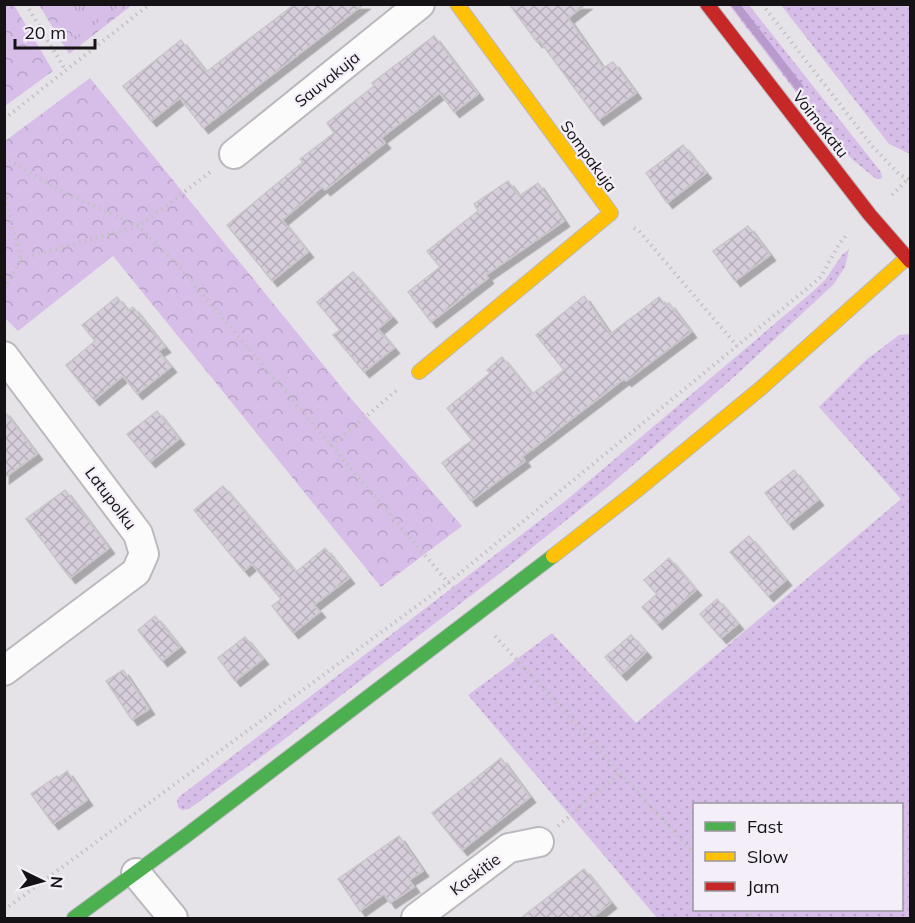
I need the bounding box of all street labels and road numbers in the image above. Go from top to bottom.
street label: Sauvakuja [291,47,363,111]
street label: Voimakatu [789,87,853,161]
street label: Sompakuja [556,116,622,196]
street label: Latupolku [81,463,141,533]
street label: Kaskitie [446,849,504,899]

